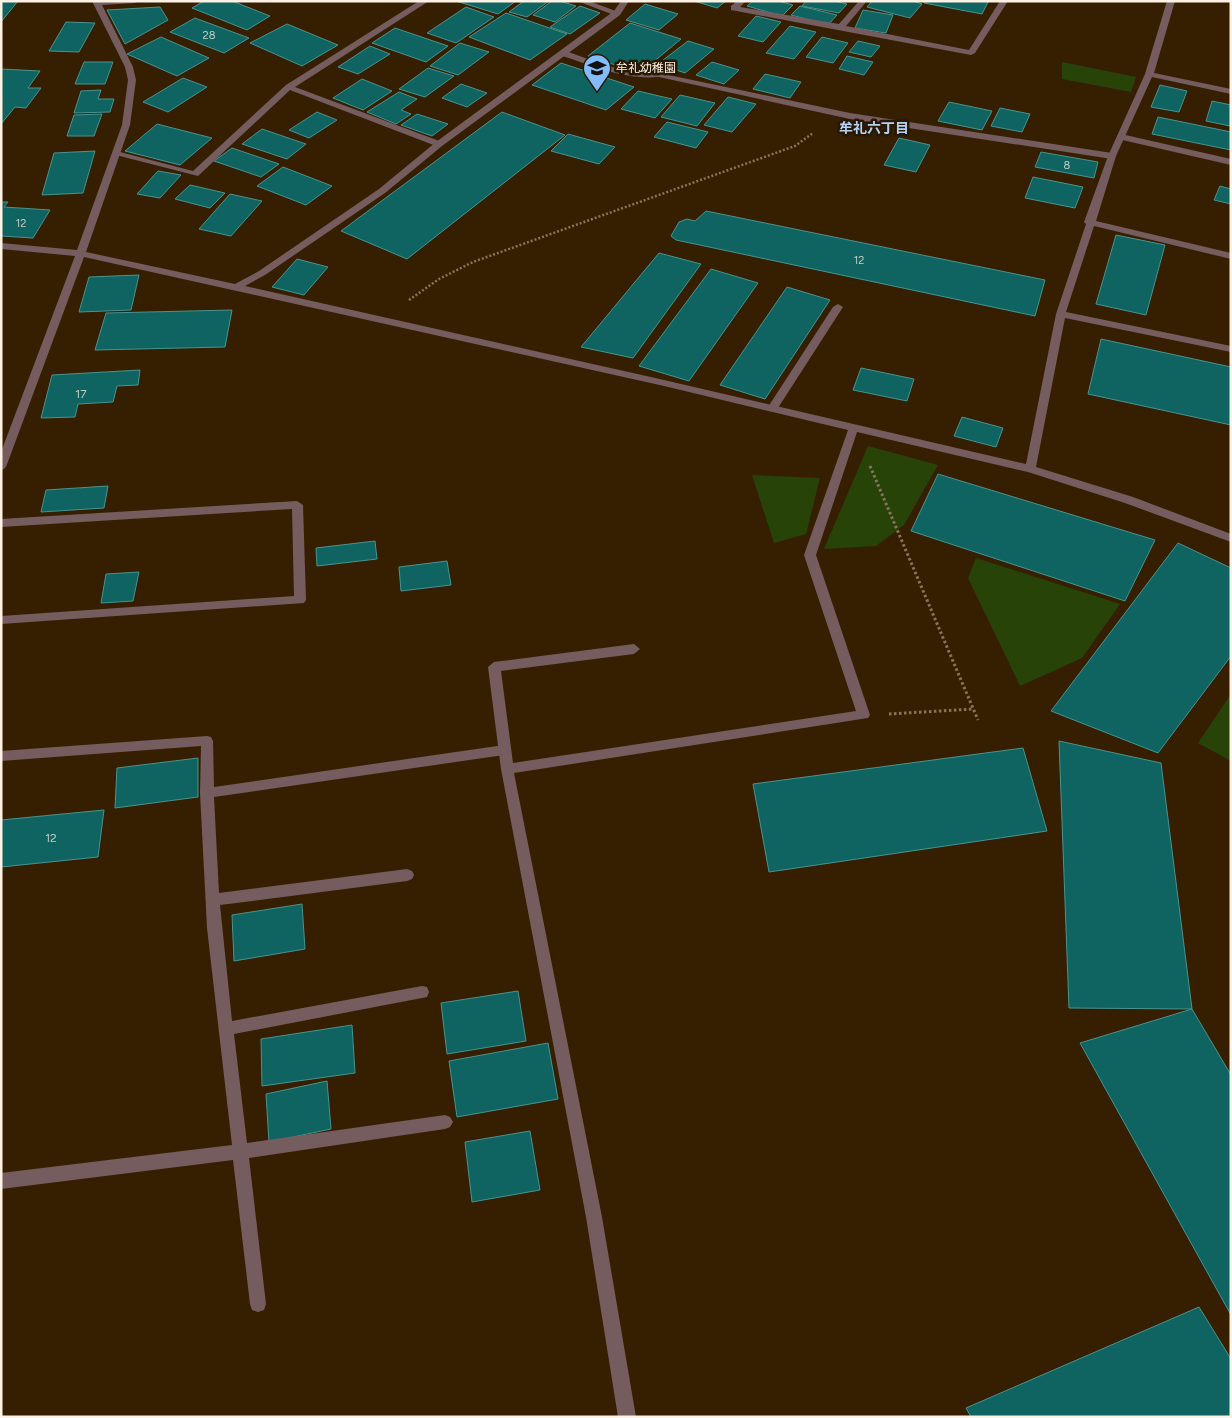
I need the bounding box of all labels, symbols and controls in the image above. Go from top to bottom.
house number: 28 [203,29,216,42]
school or university icon: 牟礼幼稚園 [582,53,612,92]
place label: 牟礼幼稚園 [616,61,676,75]
district label: 牟礼六丁目 [839,120,909,137]
house number: 8 [1064,159,1071,172]
house number: 12 [16,217,26,230]
house number: 12 [854,254,864,267]
house number: 17 [75,387,87,401]
house number: 12 [45,831,57,845]

